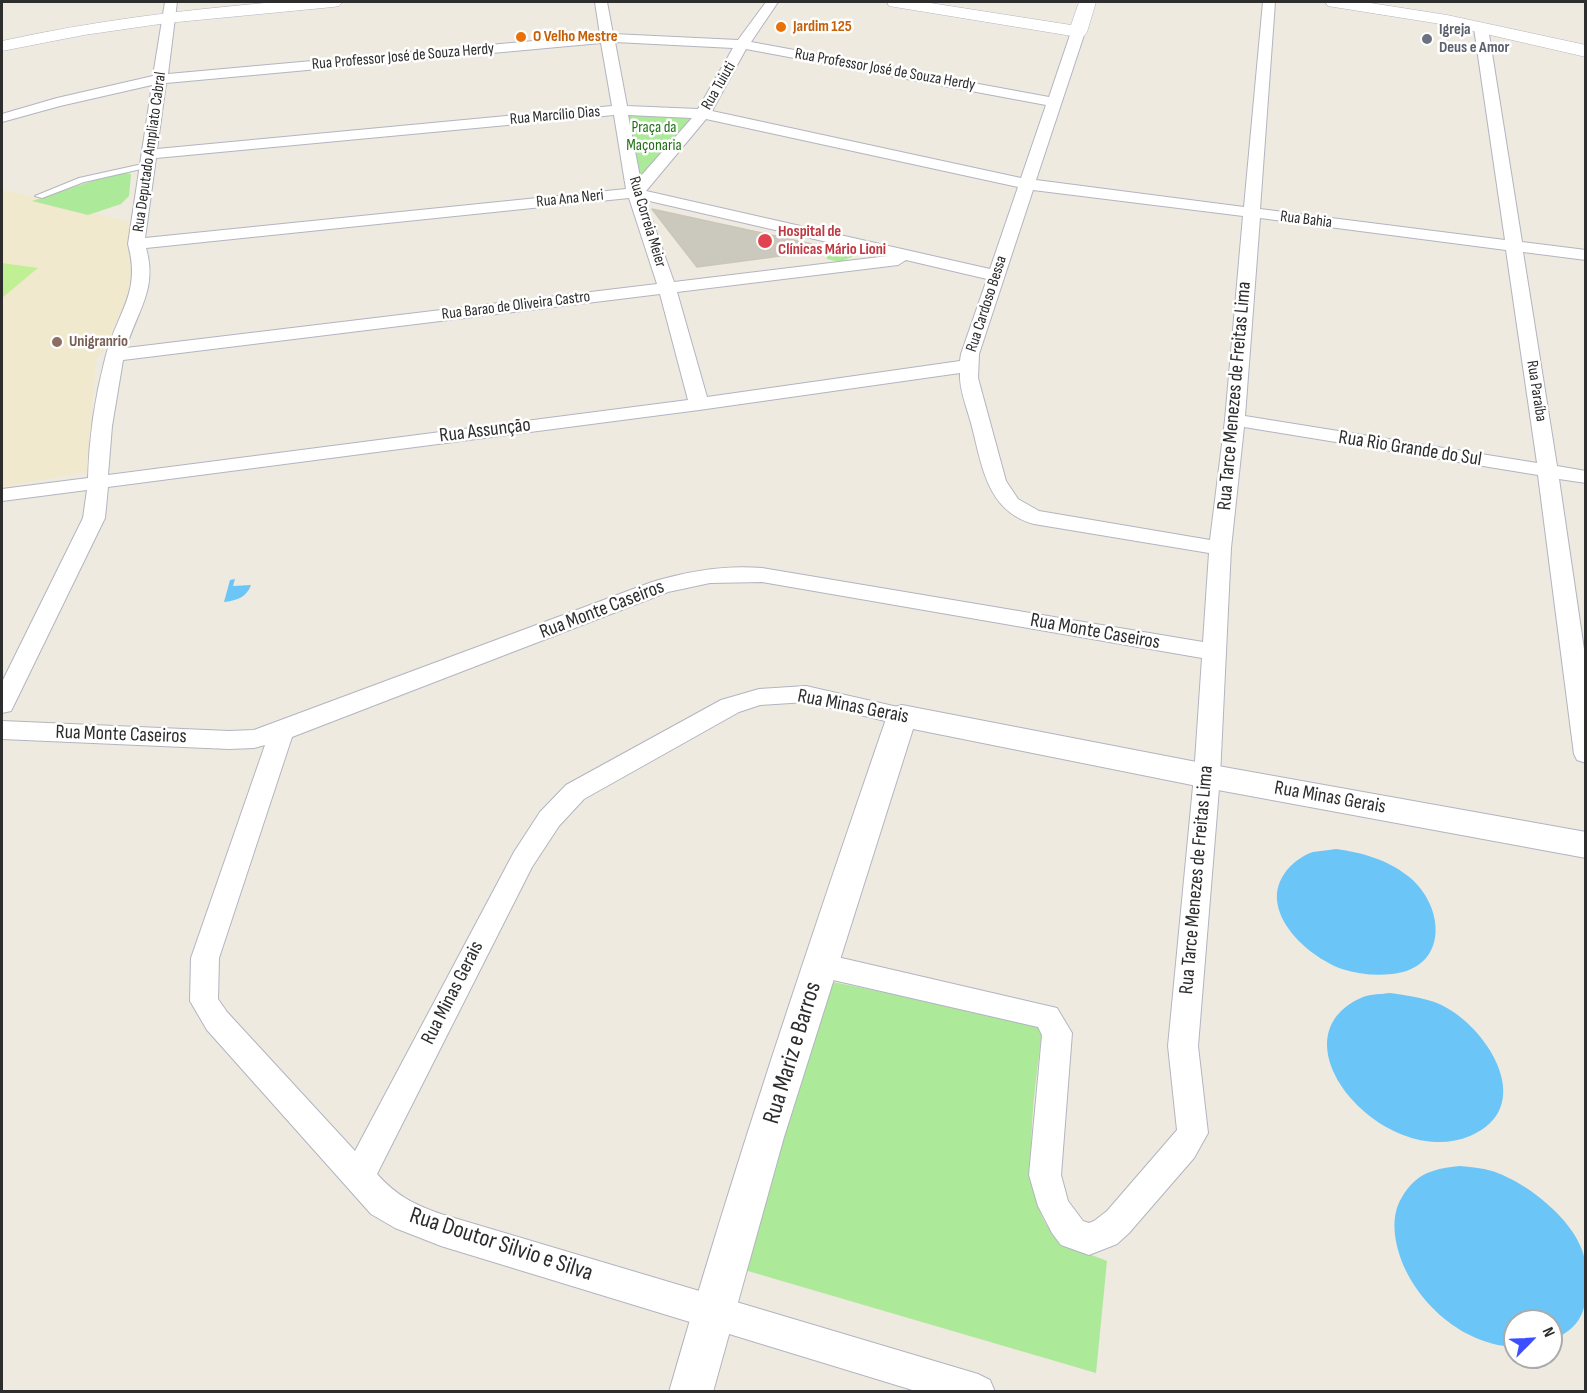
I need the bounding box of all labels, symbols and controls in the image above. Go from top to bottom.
place label: Jardim 125 [793,17,852,37]
marker: Jardim 125 [774,20,788,34]
place label: Igreja Deus e Amor [1439,20,1509,58]
place label: O Velho Mestre [533,27,618,47]
marker: O Velho Mestre [514,30,528,44]
marker: Igreja Deus e Amor [1420,32,1434,46]
street label: Rua Professor José de Souza Herdy [311,39,495,75]
street label: Rua Professor José de Souza Herdy [793,45,977,95]
street label: Rua Tuiuti [698,59,740,113]
street label: Rua Deputado Ampliato Cabral [129,71,171,233]
street label: Rua Marcílio Dias [509,102,601,130]
park label: Praça da Maçonaria [626,118,682,156]
street label: Rua Correia Meier [624,174,670,270]
street label: Rua Ana Neri [535,186,605,212]
street label: Rua Bahia [1279,207,1333,233]
place label: Hospital de Clínicas Mário Lioni [778,222,886,260]
marker: Hospital de Clínicas Mário Lioni [756,232,774,250]
street label: Rua Cardoso Bessa [962,253,1012,355]
street label: Rua Tarce Menezes de Freitas Lima [1213,281,1257,511]
street label: Rua Barao de Oliveira Castro [441,287,591,325]
place label: Unigranrio [69,332,128,352]
marker: Unigranrio [50,335,64,349]
street label: Rua Paraíba [1522,359,1550,423]
street label: Rua Assunção [438,413,532,449]
street label: Rua Rio Grande do Sul [1337,426,1483,472]
street label: Rua Monte Caseiros [536,575,668,645]
street label: Rua Monte Caseiros [1028,609,1162,655]
street label: Rua Minas Gerais [795,684,911,730]
street label: Rua Monte Caseiros [55,721,187,749]
street label: Rua Tarce Menezes de Freitas Lima [1175,765,1219,995]
street label: Rua Minas Gerais [1272,776,1388,820]
street label: Rua Minas Gerais [417,937,489,1049]
street label: Rua Mariz e Barros [758,979,828,1127]
street label: Rua Doutor Silvio e Silva [406,1202,596,1288]
north arrow [1503,1309,1563,1369]
text: N [1538,1325,1558,1340]

